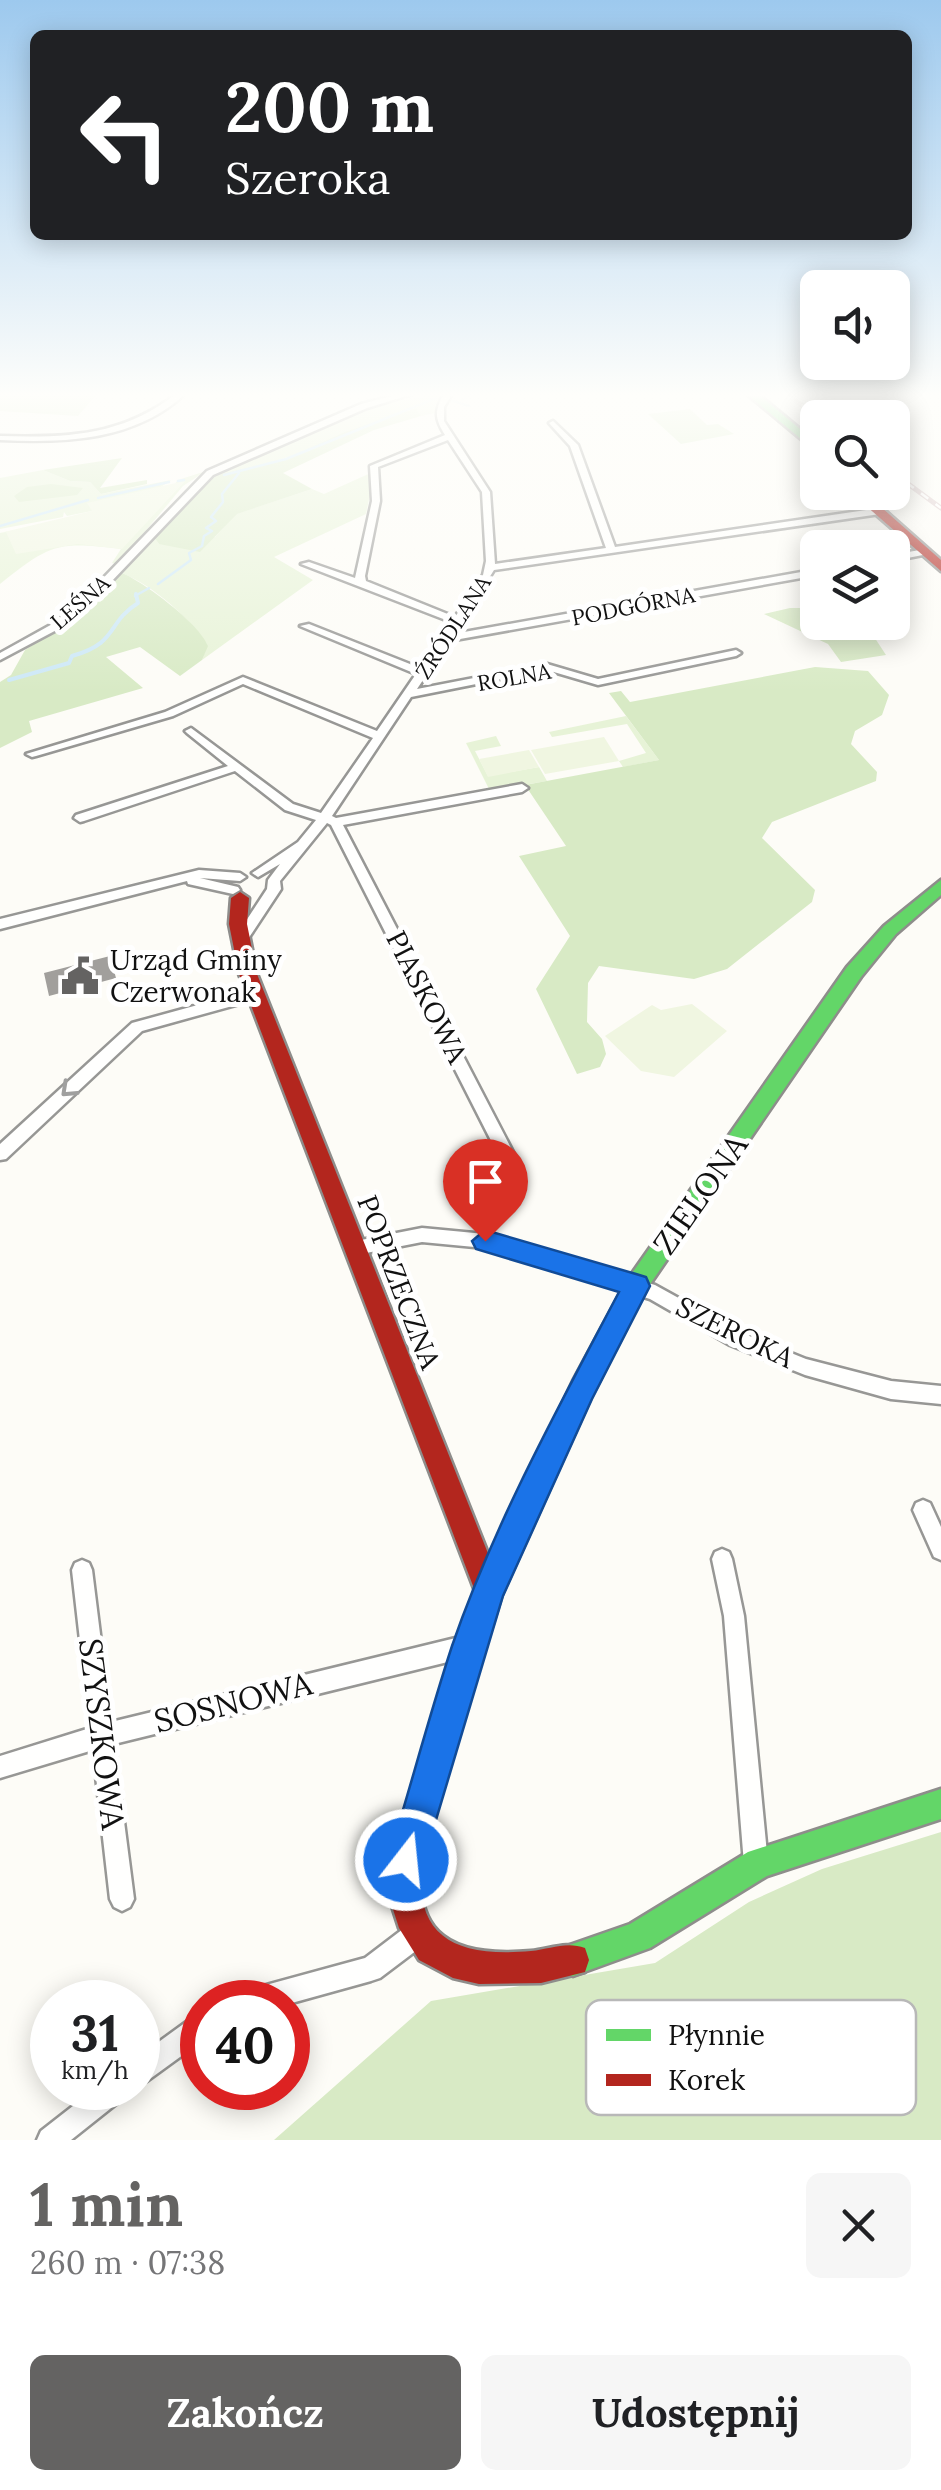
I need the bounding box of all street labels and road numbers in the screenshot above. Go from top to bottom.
street label: LEŚNA [45,568,116,635]
street label: ŹRÓDLANA [409,569,498,684]
street label: PODGÓRNA [569,580,698,632]
street label: ROLNA [475,657,554,697]
street label: PIASKOWA [378,925,476,1070]
street label: ZIELONA [644,1125,757,1262]
street label: POPRZECZNA [349,1190,449,1374]
street label: SZEROKA [670,1288,800,1376]
street label: SZYSZKOWA [70,1636,134,1833]
street label: SOSNOWA [150,1662,317,1741]

